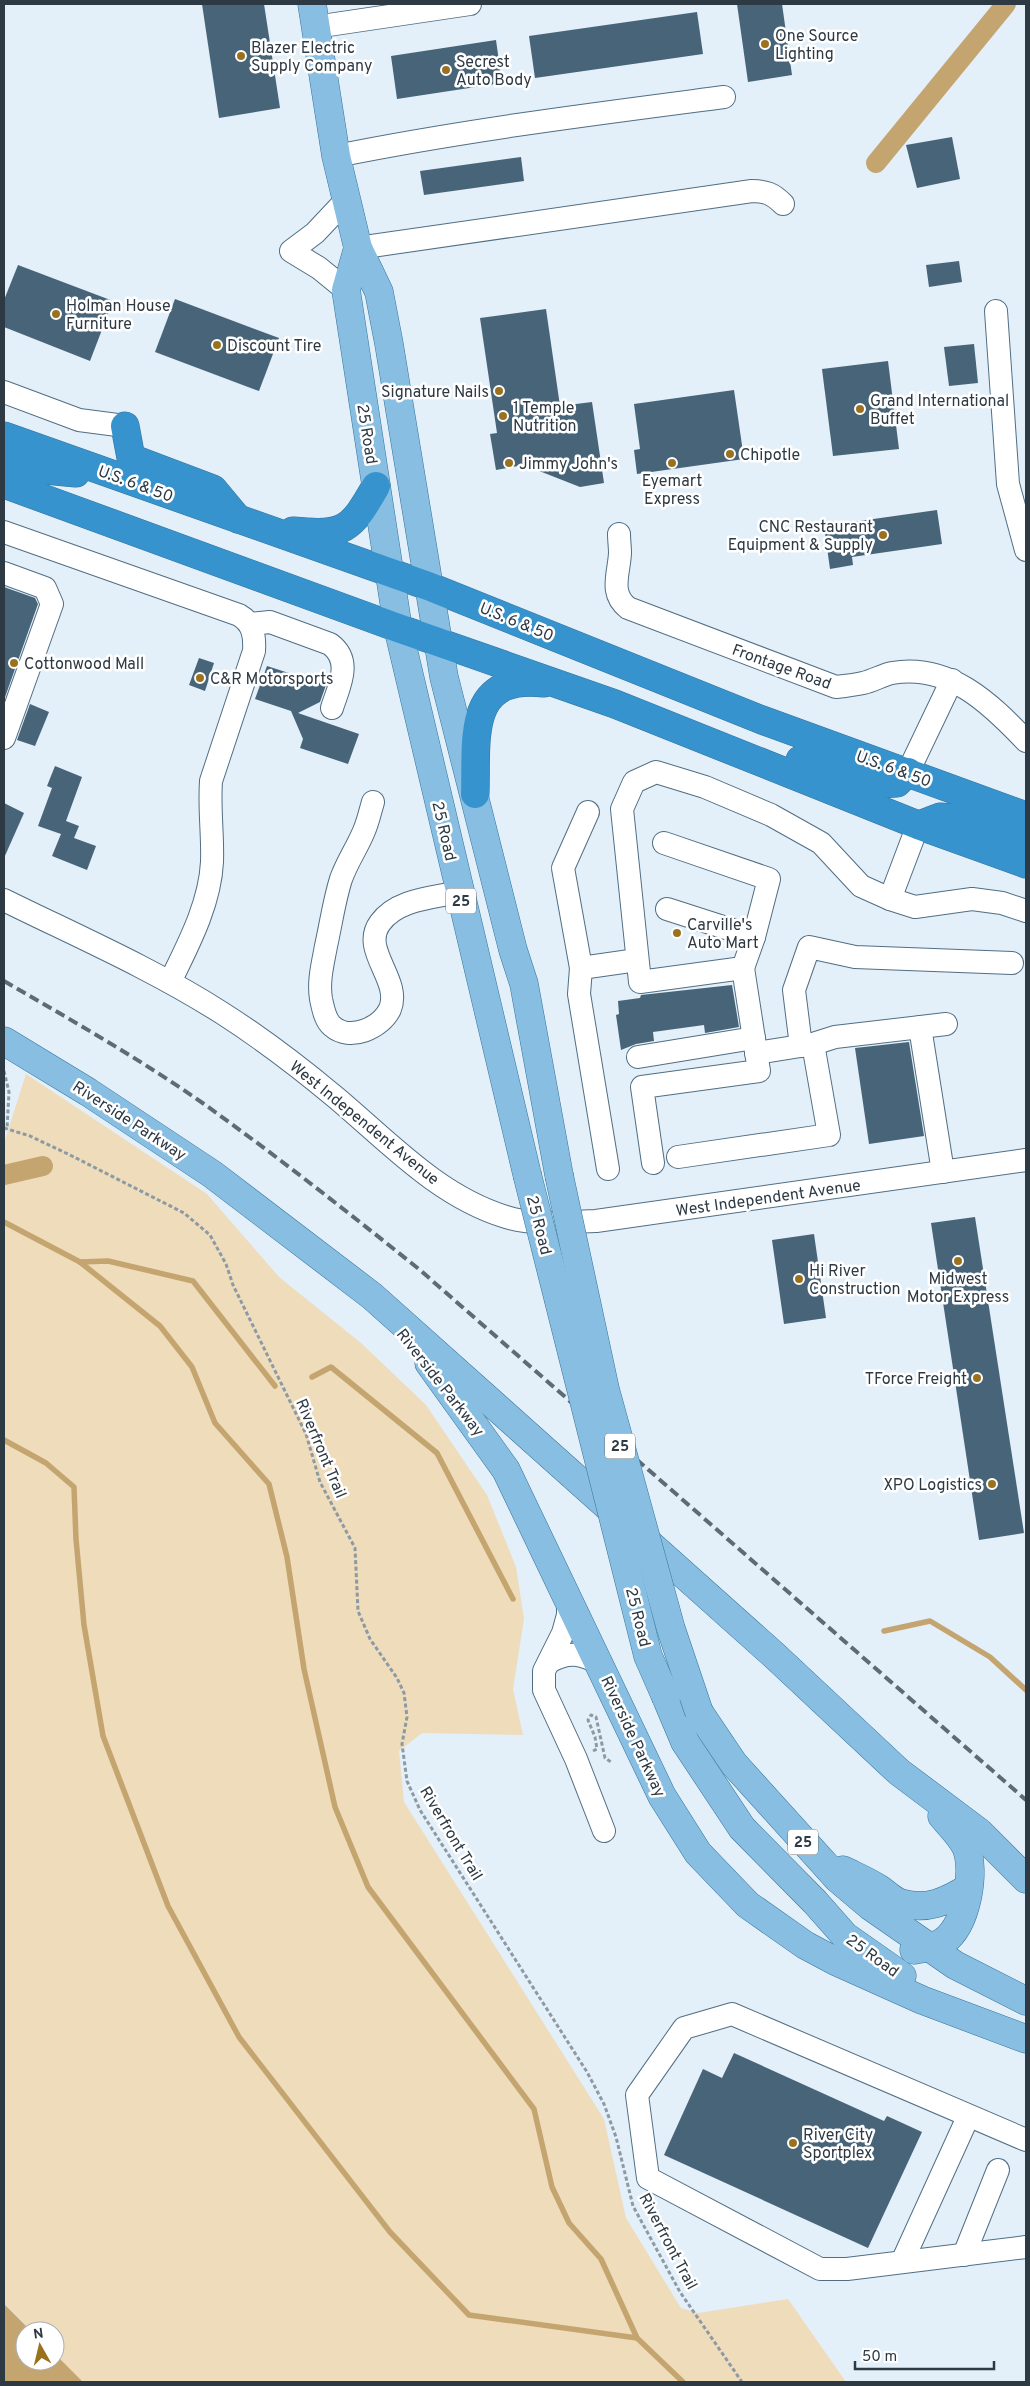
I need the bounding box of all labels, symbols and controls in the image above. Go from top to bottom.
place label: One Source Lighting [775,27,858,65]
marker: One Source Lighting [759,38,771,50]
place label: Blazer Electric Supply Company [251,39,373,77]
marker: Blazer Electric Supply Company [235,50,247,62]
place label: Secrest Auto Body [456,53,532,91]
marker: Secrest Auto Body [440,64,452,76]
place label: Holman House Furniture [66,297,171,335]
marker: Holman House Furniture [50,308,62,320]
place label: Discount Tire [227,337,321,357]
marker: Discount Tire [211,339,223,351]
place label: Signature Nails [381,383,489,403]
marker: Signature Nails [493,385,505,397]
place label: Grand International Buffet [870,392,1009,430]
place label: 1 Temple Nutrition [513,399,577,437]
street label: 25 Road [351,403,381,466]
marker: Grand International Buffet [854,403,866,415]
marker: 1 Temple Nutrition [497,410,509,422]
place label: Chipotle [740,446,800,466]
marker: Chipotle [724,448,736,460]
place label: Jimmy John's [519,455,618,475]
marker: Jimmy John's [503,457,515,469]
marker: Eyemart Express [666,457,678,469]
street label: U.S. 6 & 50 [95,462,176,508]
place label: Eyemart Express [642,472,702,510]
place label: CNC Restaurant Equipment & Supply [728,518,873,556]
marker: CNC Restaurant Equipment & Supply [877,529,889,541]
street label: U.S. 6 & 50 [476,599,556,647]
street label: Frontage Road [729,641,834,695]
place label: Cottonwood Mall [24,655,144,675]
marker: Cottonwood Mall [8,657,20,669]
place label: C&R Motorsports [210,670,334,690]
marker: C&R Motorsports [194,672,206,684]
street label: U.S. 6 & 50 [853,747,934,793]
street label: 25 Road [426,800,460,863]
road number: 25 [446,888,476,914]
place label: Carville's Auto Mart [687,916,759,954]
marker: Carville's Auto Mart [671,927,683,939]
street label: West Independent Avenue [285,1057,443,1190]
street label: Riverside Parkway [68,1077,189,1166]
street label: West Independent Avenue [674,1176,862,1222]
street label: 25 Road [521,1194,555,1257]
marker: Midwest Motor Express [952,1255,964,1267]
place label: Hi River Construction [809,1262,901,1300]
place label: Midwest Motor Express [907,1270,1009,1308]
marker: Hi River Construction [793,1273,805,1285]
street label: Riverside Parkway [391,1325,488,1441]
place label: TForce Freight [865,1370,967,1390]
marker: TForce Freight [971,1372,983,1384]
street label: Riverfront Trail [290,1396,350,1502]
road number: 25 [605,1434,635,1458]
place label: XPO Logistics [883,1476,982,1496]
marker: XPO Logistics [986,1478,998,1490]
street label: 25 Road [620,1586,654,1649]
street label: Riverside Parkway [595,1673,669,1801]
street label: Riverfront Trail [414,1783,486,1885]
road number: 25 [788,1830,818,1854]
street label: 25 Road [841,1931,902,1982]
place label: River City Sportplex [803,2126,873,2164]
marker: River City Sportplex [787,2137,799,2149]
street label: Riverfront Trail [633,2190,701,2294]
north arrow [15,2321,65,2371]
text: N [32,2325,45,2344]
scale bar [855,2338,994,2370]
text: 50 m [862,2348,897,2367]

